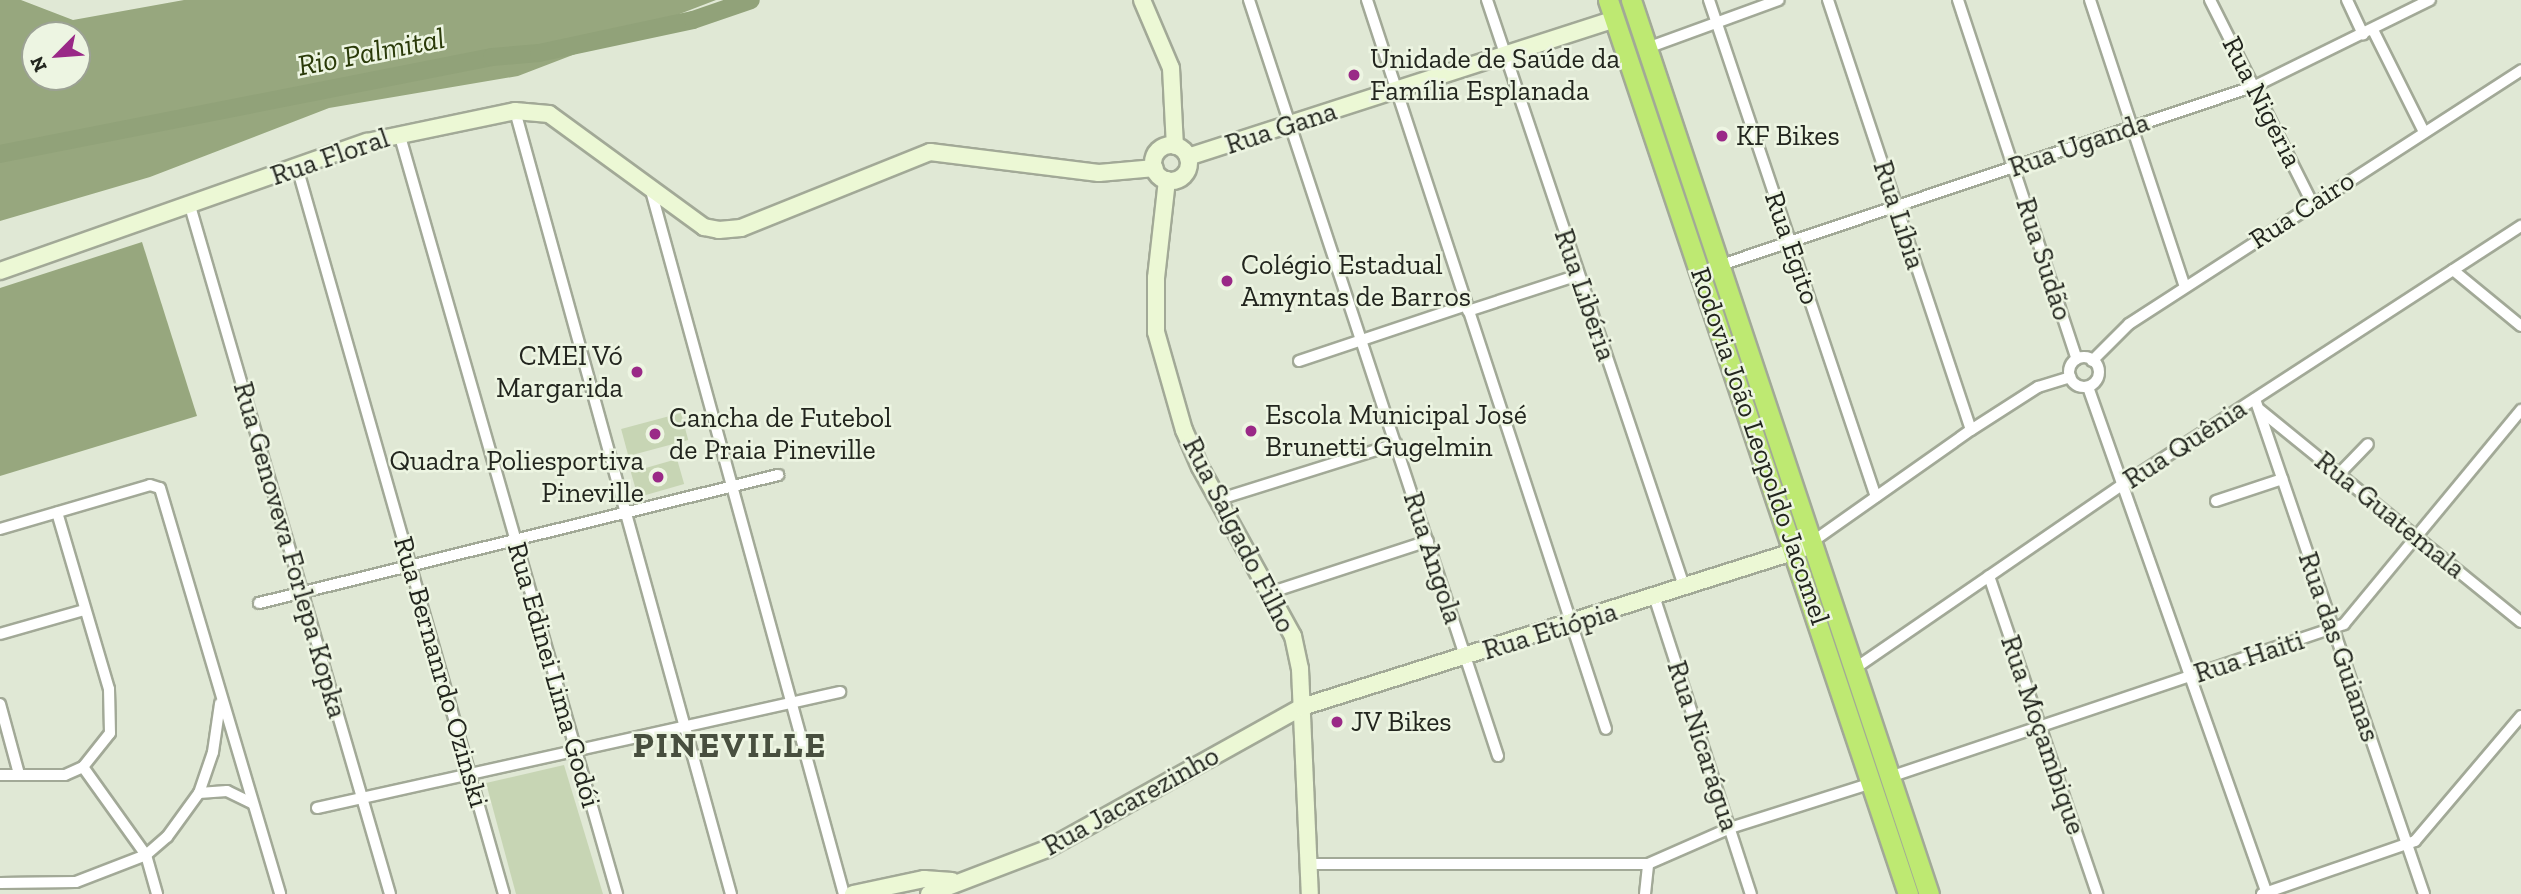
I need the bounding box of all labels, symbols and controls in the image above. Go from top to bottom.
water label: Rio Palmital [294,20,448,84]
north arrow [21,21,91,91]
street label: Rua Nigéria [2215,31,2309,173]
place label: Unidade de Saúde da Família Esplanada [1370,42,1620,108]
text: N [25,53,52,76]
marker: Unidade de Saúde da Família Esplanada [1344,65,1364,85]
street label: Rua Gana [1221,94,1341,162]
street label: Rua Uganda [2005,105,2153,185]
place label: KF Bikes [1736,119,1840,153]
street label: Rua Floral [266,121,394,193]
marker: KF Bikes [1714,128,1730,144]
street label: Rua Líbia [1866,156,1932,274]
street label: Rua Cairo [2243,164,2361,256]
street label: Rua Egito [1757,187,1827,309]
street label: Rua Sudão [2008,194,2080,324]
street label: Rua Libéria [1547,225,1623,365]
place label: Colégio Estadual Amyntas de Barros [1241,248,1471,314]
street label: Rodovia João Leopoldo Jacomel [1683,262,1837,630]
marker: Colégio Estadual Amyntas de Barros [1219,273,1235,289]
place label: CMEI Vó Margarida [496,339,623,405]
marker: CMEI Vó Margarida [629,364,645,380]
street label: Rua Genoveva Forlepa Kopka [226,378,354,722]
street label: Rua Quênia [2117,392,2253,496]
place label: Escola Municipal José Brunetti Gugelmin [1265,398,1527,464]
place label: Cancha de Futebol de Praia Pineville [669,401,892,467]
marker: Escola Municipal José Brunetti Gugelmin [1243,423,1259,439]
marker: Cancha de Futebol de Praia Pineville [647,426,663,442]
street label: Rua Salgado Filho [1175,432,1303,638]
place label: Quadra Poliesportiva Pineville [389,444,644,510]
street label: Rua Guatemala [2308,444,2472,586]
marker: Quadra Poliesportiva Pineville [650,469,666,485]
street label: Rua Angola [1396,487,1470,629]
street label: Rua Bernanrdo Ozinski [386,533,496,811]
street label: Rua Edinei Lima Godói [500,538,608,812]
street label: Rua das Guianas [2291,548,2387,746]
street label: Rua Etiópia [1479,595,1621,667]
street label: Rua Haiti [2190,624,2308,690]
street label: Rua Moçambique [1993,631,2093,839]
street label: Rua Nicarágua [1660,657,1746,835]
place label: JV Bikes [1351,705,1453,739]
marker: JV Bikes [1329,714,1345,730]
district label: PINEVILLE [634,724,826,766]
street label: Rua Jacarezinho [1037,739,1225,863]

